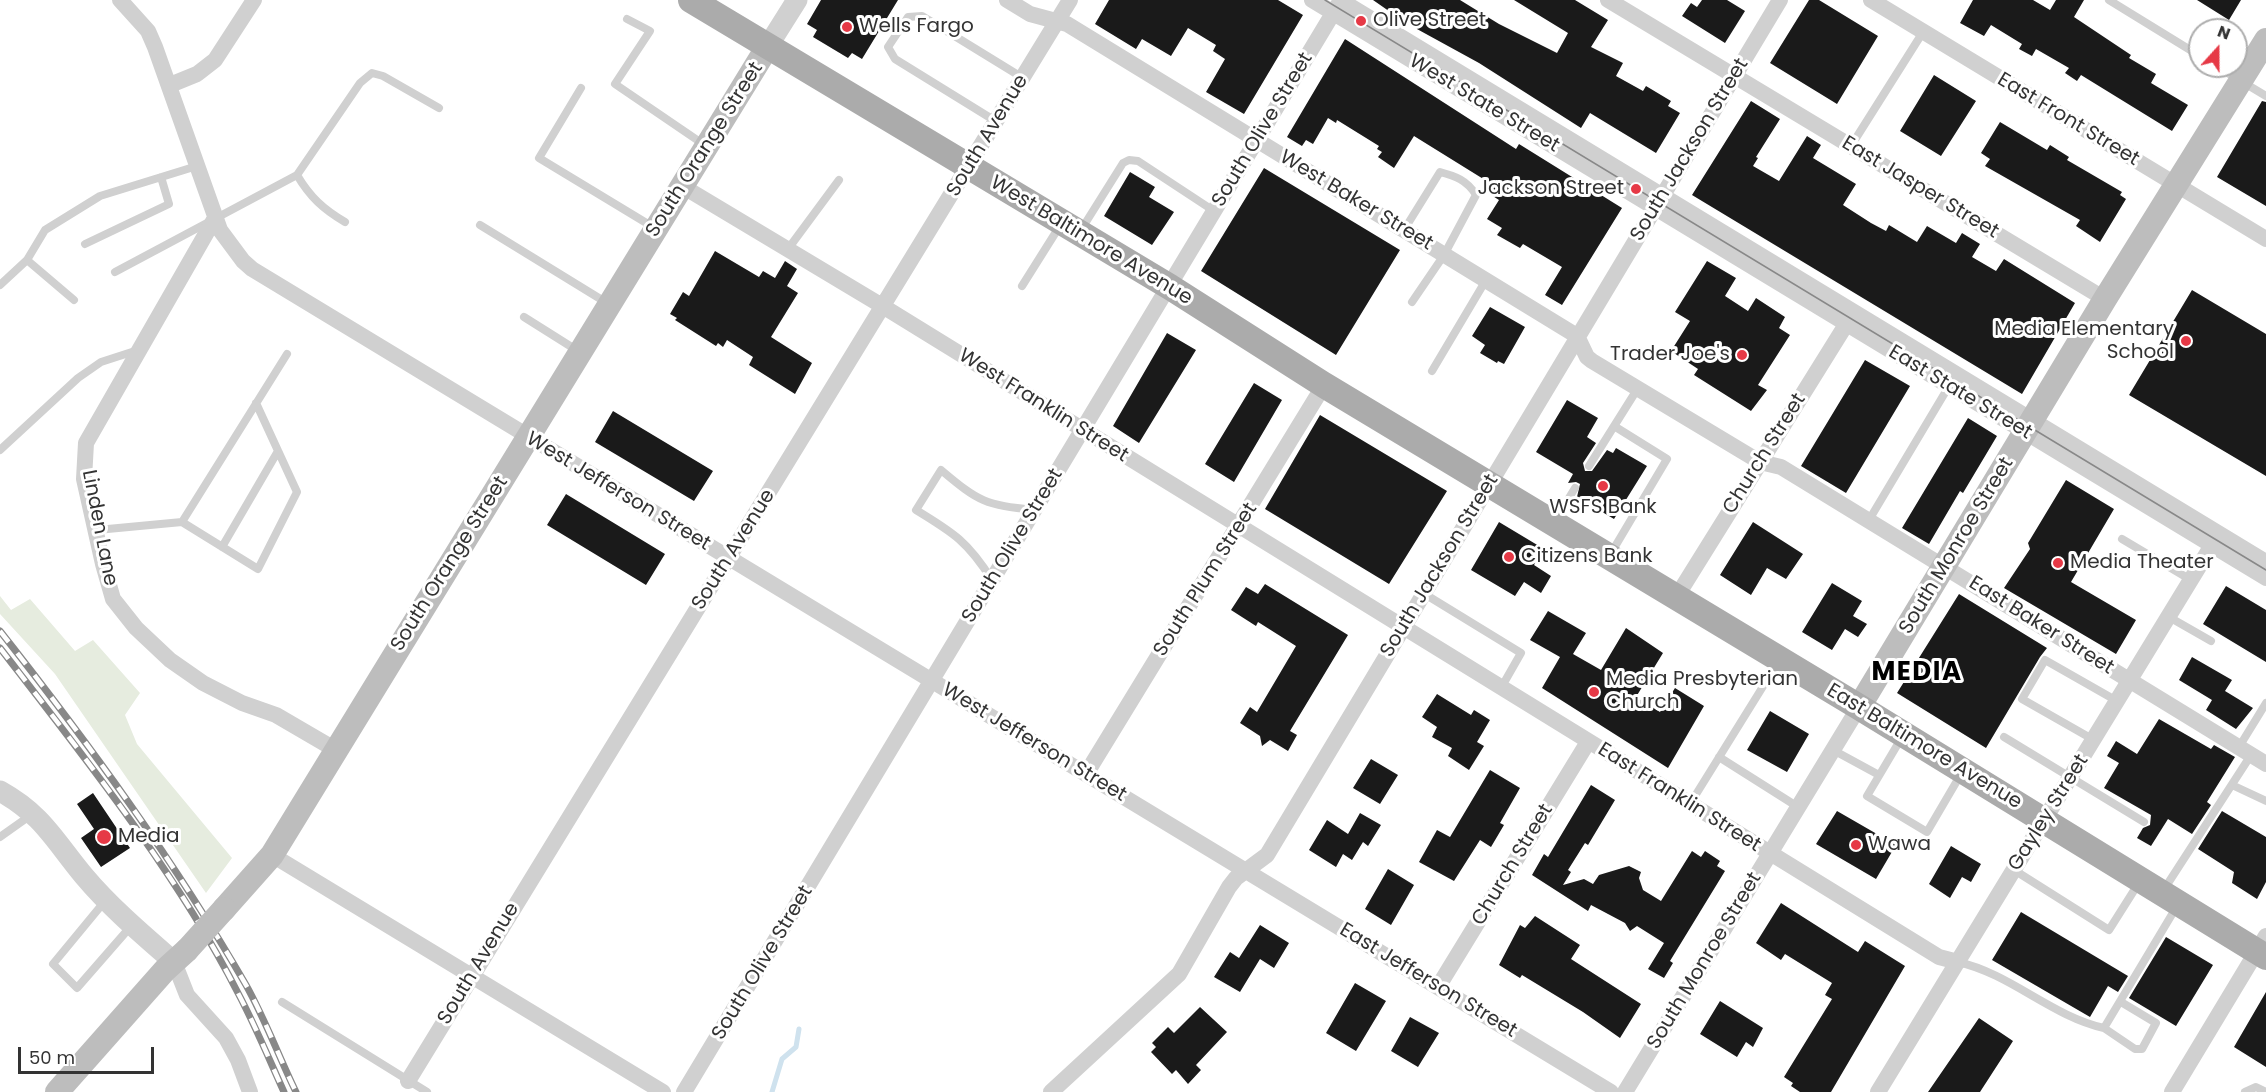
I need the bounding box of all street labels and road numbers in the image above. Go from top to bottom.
street label: South Olive Street [1207,48,1319,212]
street label: West State Street [1404,50,1564,158]
street label: South Jackson Street [1626,54,1754,246]
street label: South Orange Street [641,58,769,242]
street label: East Front Street [1993,68,2143,172]
street label: South Avenue [942,71,1034,201]
street label: East Jasper Street [1837,132,2003,244]
street label: West Baker Street [1275,146,1437,256]
street label: West Baltimore Avenue [986,171,1196,311]
street label: East State Street [1884,341,2036,445]
street label: West Franklin Street [954,344,1132,468]
street label: Church Street [1718,389,1812,519]
street label: West Jefferson Street [521,427,715,557]
street label: South Monroe Street [1895,453,2019,639]
street label: South Olive Street [957,464,1069,628]
street label: Linden Lane [76,468,122,588]
street label: South Jackson Street [1376,470,1504,662]
street label: South Orange Street [386,472,514,656]
street label: South Avenue [687,485,781,615]
street label: South Plum Street [1149,499,1263,661]
street label: East Baker Street [1964,572,2118,680]
street label: West Jefferson Street [937,678,1131,808]
street label: East Baltimore Avenue [1822,679,2026,815]
street label: East Franklin Street [1593,738,1765,858]
street label: Gayley Street [2004,750,2094,876]
street label: Church Street [1467,800,1559,930]
street label: South Monroe Street [1643,868,1767,1054]
street label: South Olive Street [707,881,819,1045]
street label: South Avenue [433,899,525,1029]
street label: East Jefferson Street [1335,918,1521,1044]

